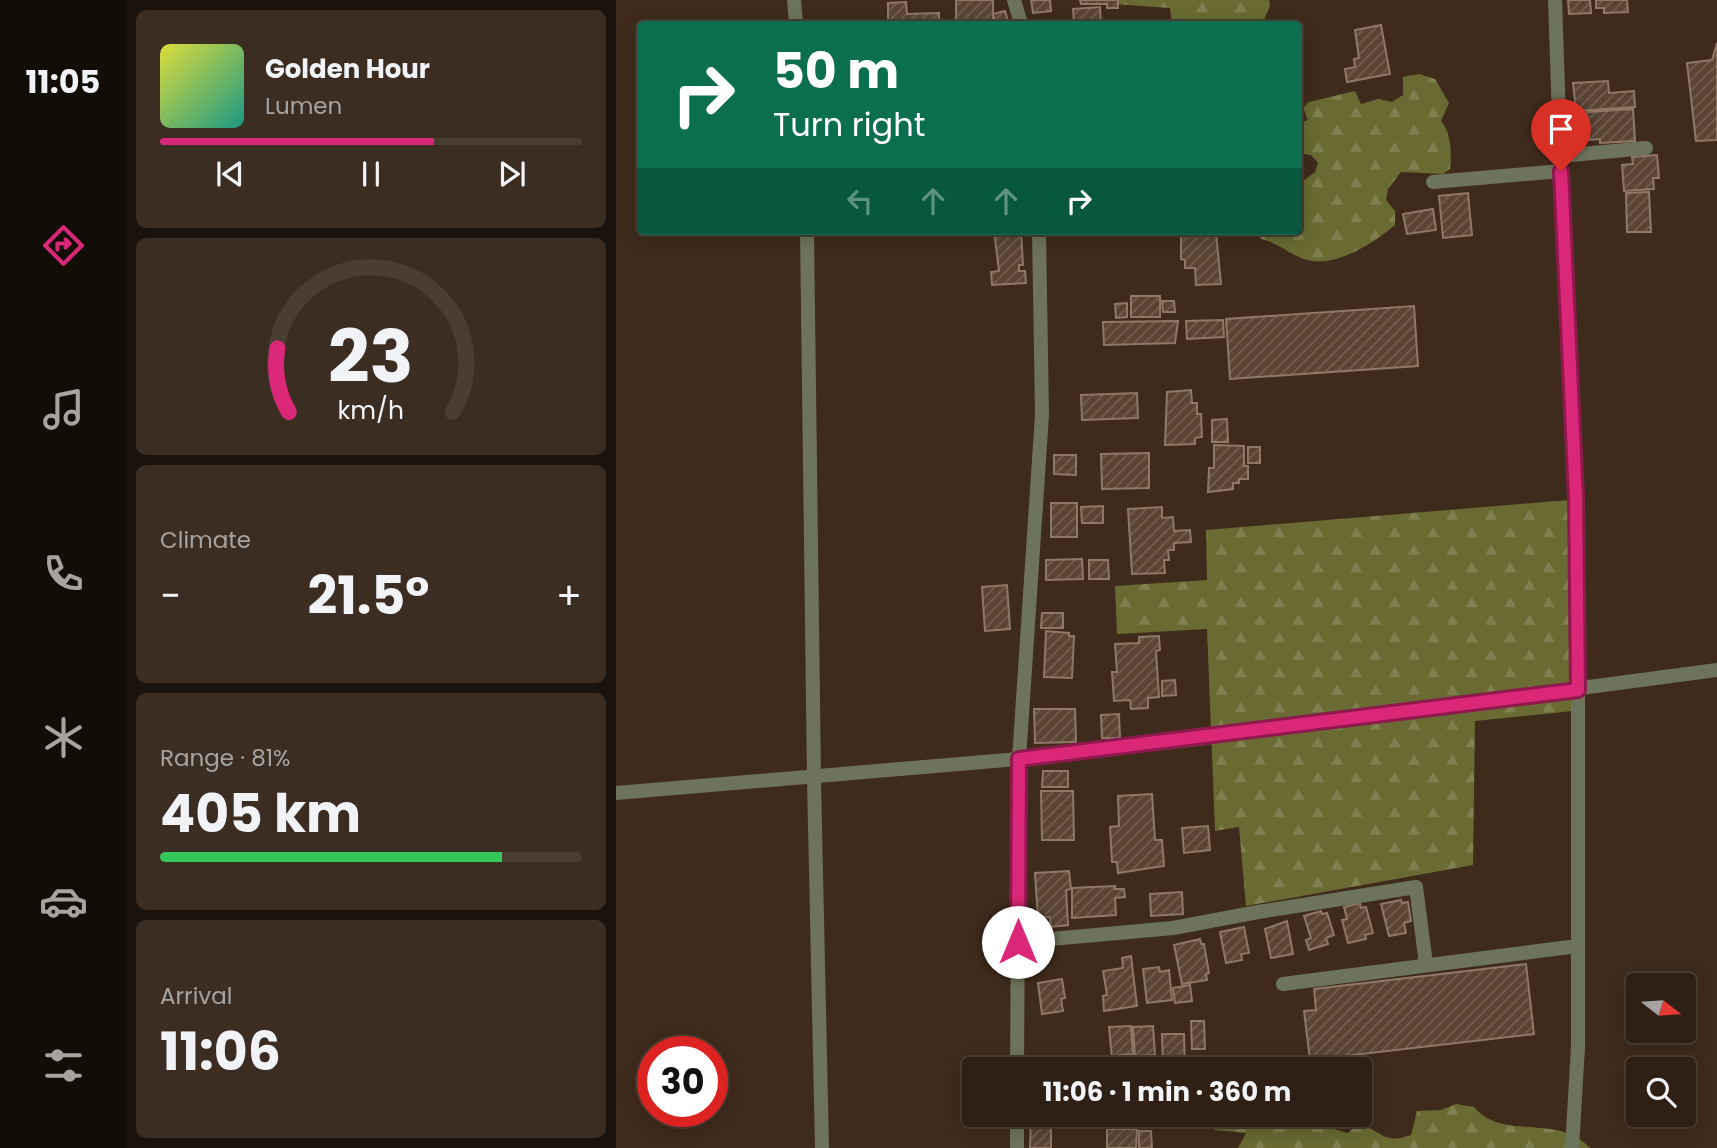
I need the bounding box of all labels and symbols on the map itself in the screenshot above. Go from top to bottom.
pin [1531,99,1591,171]
position arrow [981,905,1055,979]
north arrow [1626,973,1696,1043]
speed limit sign: 30 [637,1036,728,1127]

